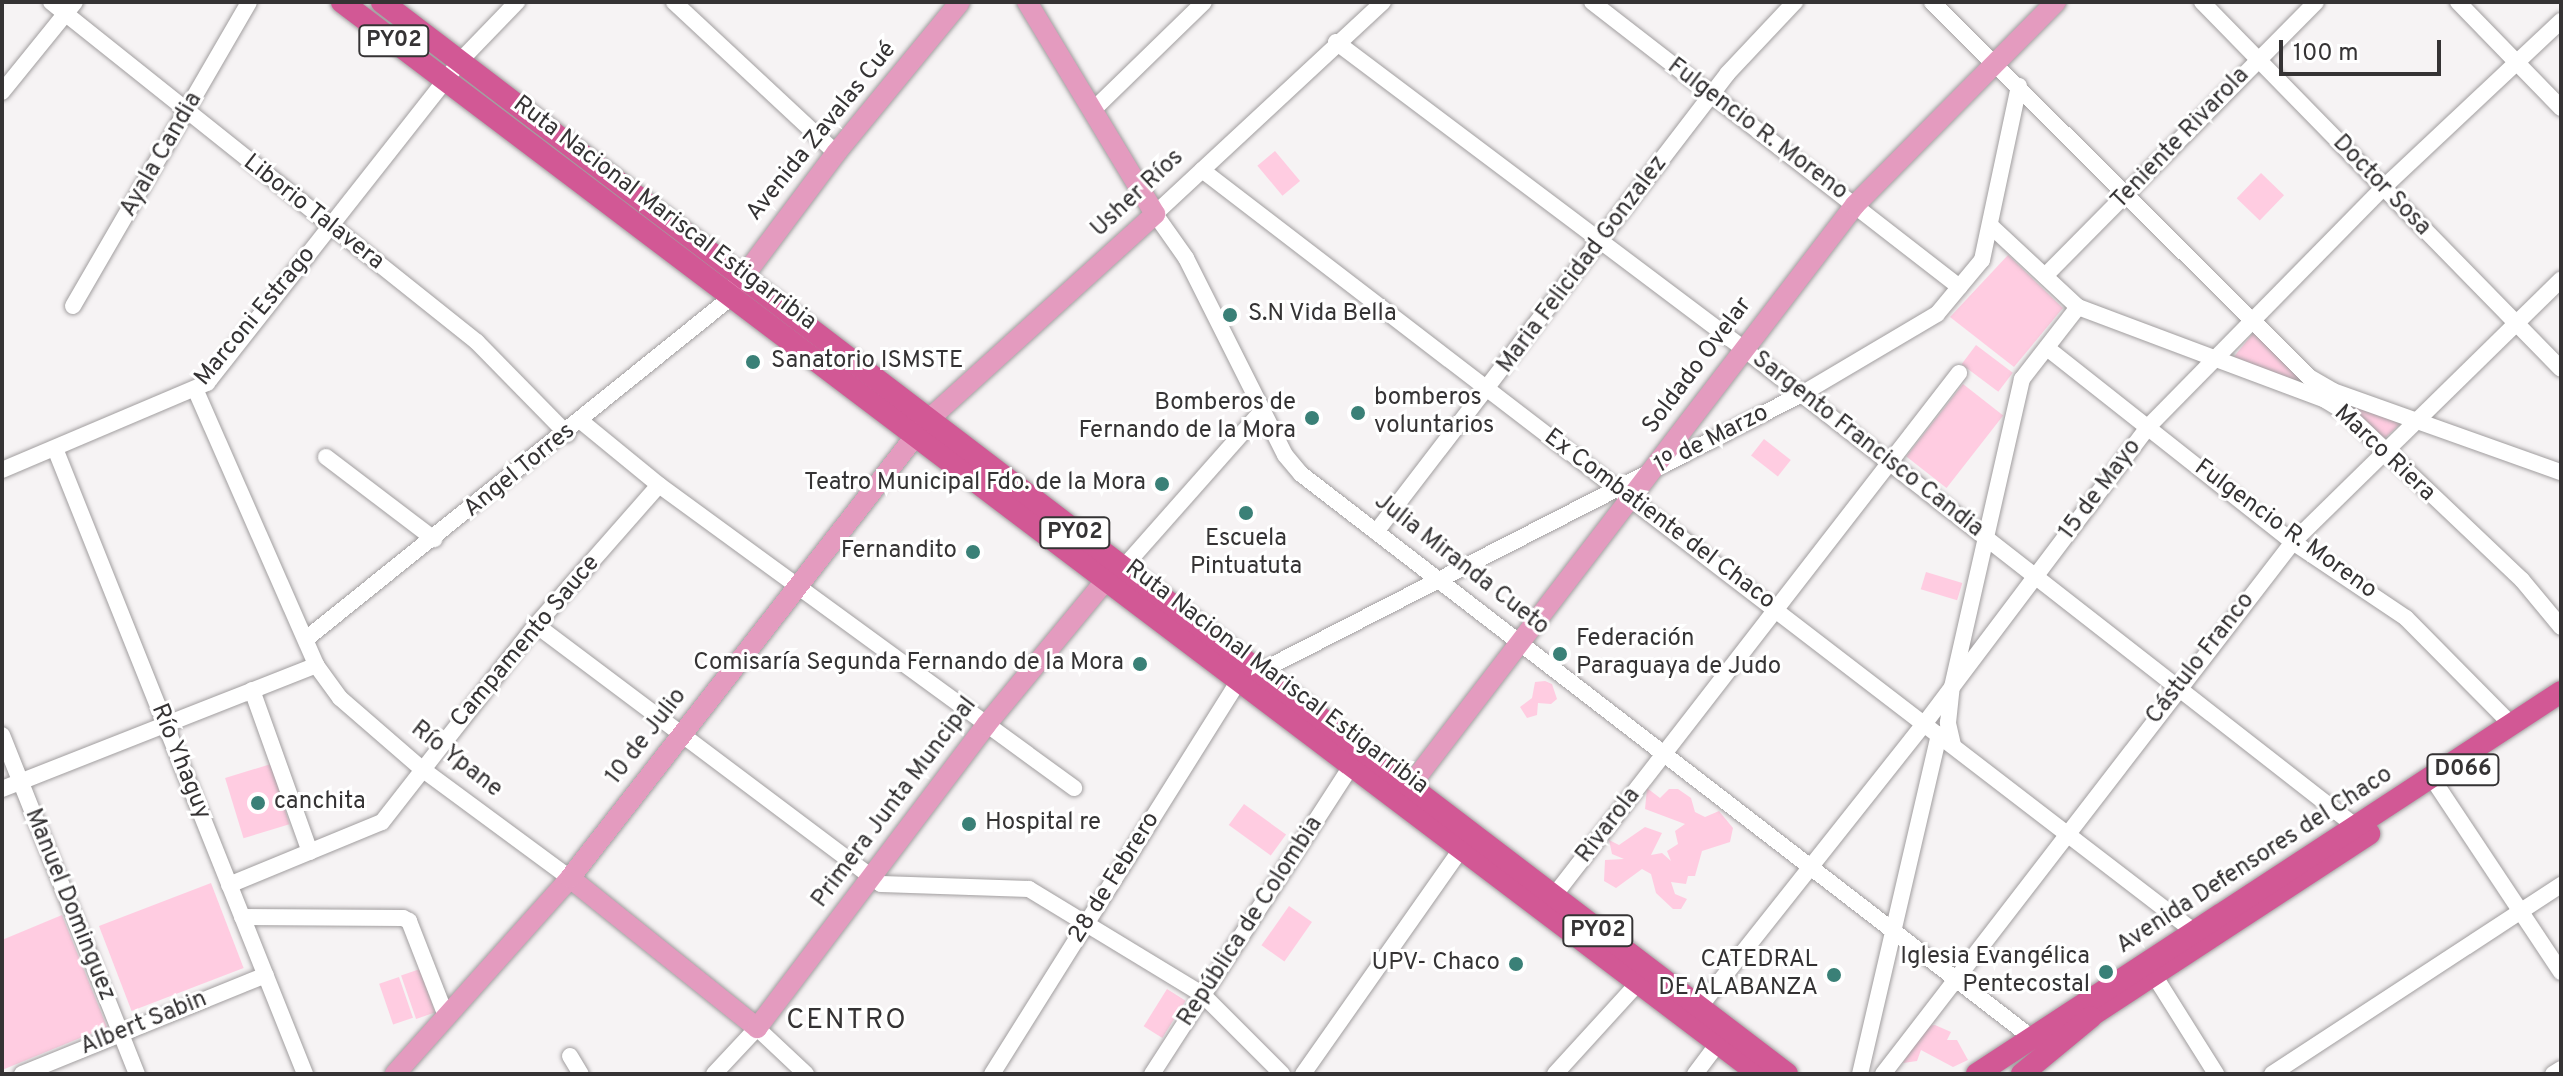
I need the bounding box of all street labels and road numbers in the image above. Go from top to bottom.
road number: PY02 [358,23,430,59]
street label: Avenida Zavalas Cué [741,37,903,227]
street label: Fulgencio R. Moreno [1661,53,1853,207]
street label: Teniente Rivarola [2106,62,2256,216]
street label: Ayala Candia [115,88,209,222]
street label: Ruta Nacional Mariscal Estigarribia [507,91,821,337]
street label: Doctor Sosa [2326,129,2436,243]
street label: Usher Ríos [1086,144,1190,244]
street label: Liborio Talavera [236,149,390,277]
street label: Maria Felicidad Gonzalez [1492,151,1674,379]
street label: Marconi Estrago [189,242,323,392]
street label: Soldado Ovelar [1637,292,1759,440]
street label: Sargento Francisco Candia [1746,346,1988,544]
street label: 1º de Marzo [1650,399,1774,481]
street label: Marco Riera [2327,400,2441,508]
street label: Angel Torres [458,417,582,525]
street label: Ex Combatiente del Chaco [1538,424,1780,616]
street label: 15 de Mayo [2054,434,2148,546]
street label: Fulgencio R. Moreno [2188,454,2382,606]
street label: Julia Miranda Cueto [1368,488,1554,642]
road number: PY02 [1039,515,1111,551]
street label: Campamento Sauce [445,550,607,734]
street label: Ruta Nacional Mariscal Estigarribia [1119,555,1433,801]
street label: Cástulo Franco [2141,587,2261,731]
street label: 10 de Julio [600,683,694,791]
street label: Primera Junta Muncipal [806,692,984,914]
street label: Río Yhaguy [144,700,216,824]
street label: Río Ypane [404,715,508,805]
road number: D066 [2425,752,2501,788]
street label: Avenida Defensores del Chaco [2112,761,2398,961]
street label: Rivarola [1571,783,1647,869]
street label: Manuel Dominguez [17,805,121,1005]
street label: 28 de Febrero [1063,807,1167,949]
street label: República de Colombia [1172,812,1330,1032]
road number: PY02 [1562,913,1634,949]
street label: Albert Sabin [76,986,212,1062]

